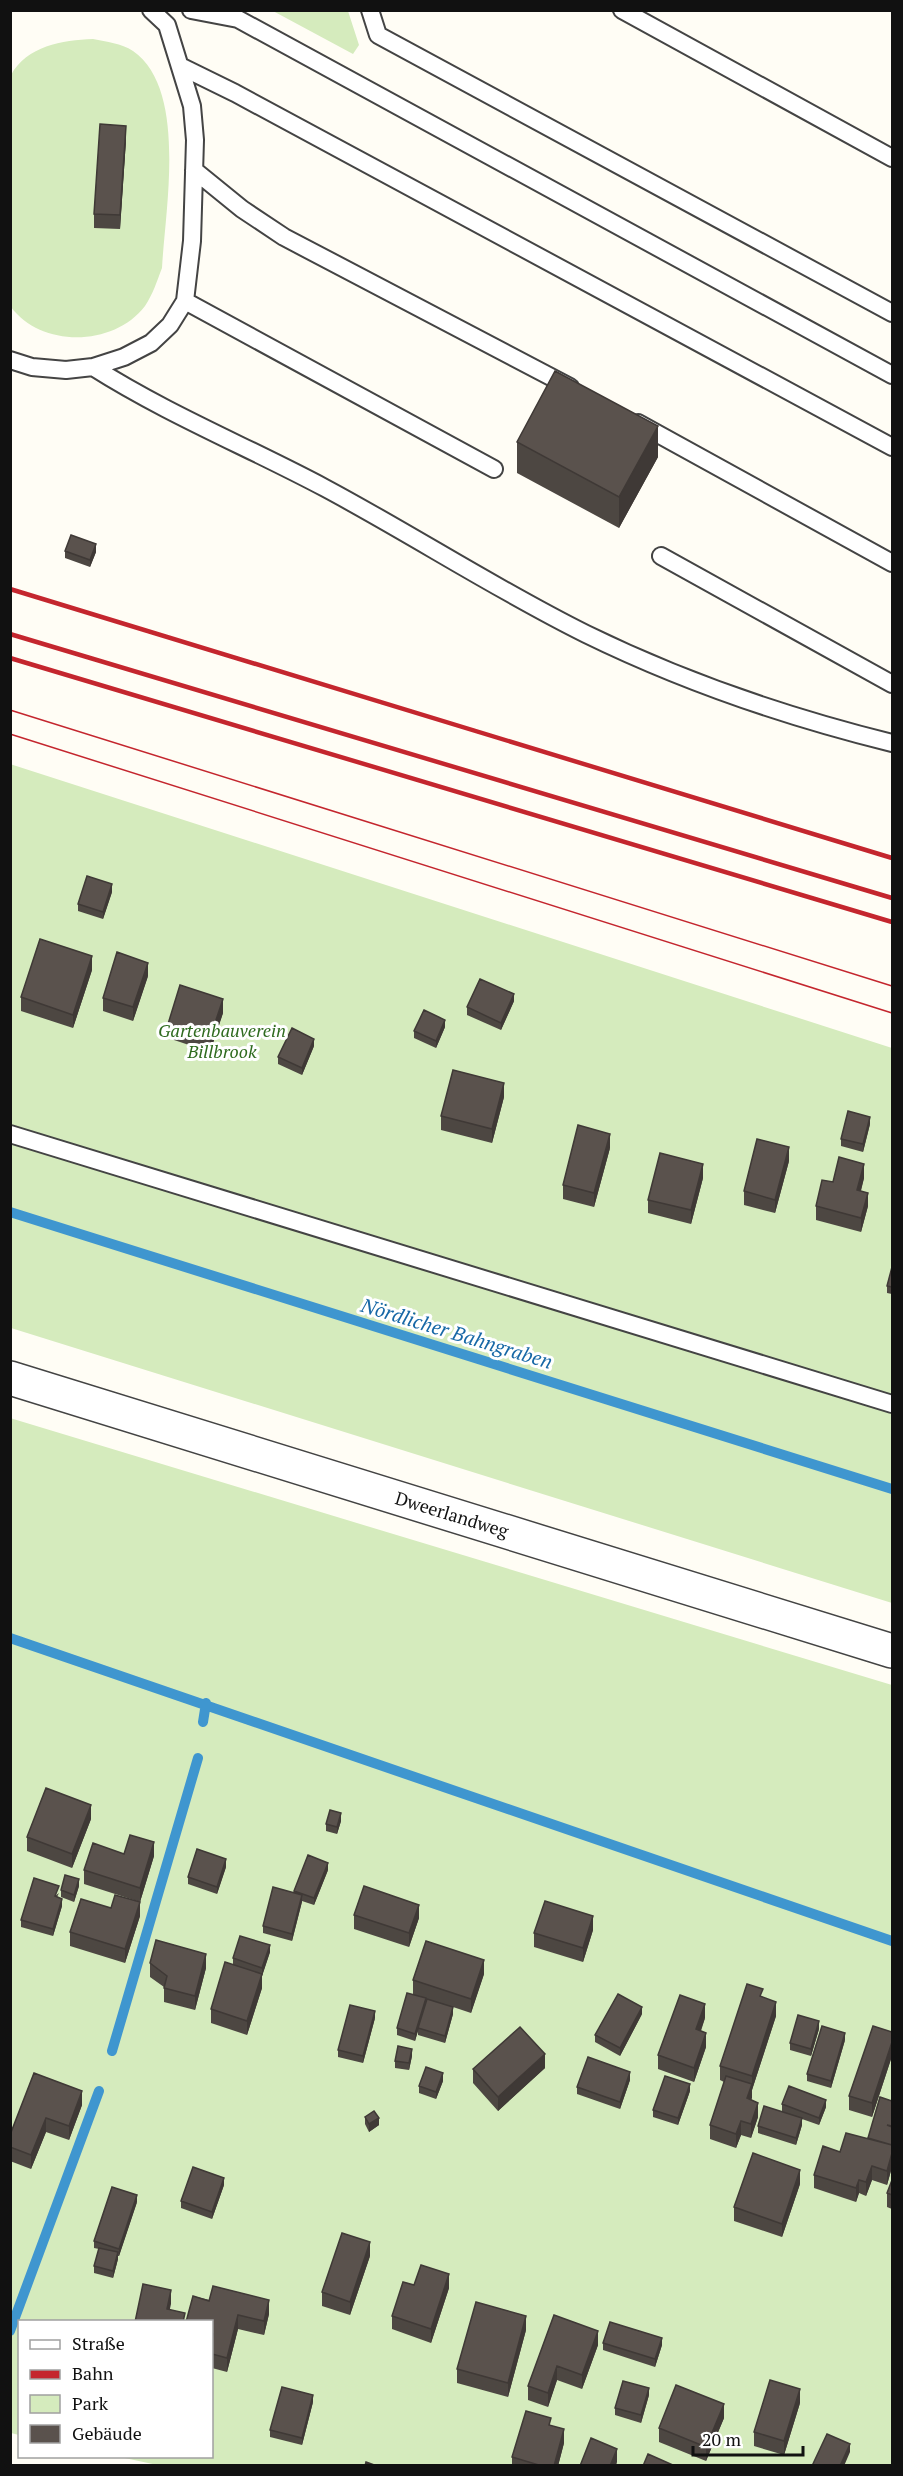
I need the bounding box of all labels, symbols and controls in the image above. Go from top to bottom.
park label: Gartenbauverein Billbrook [158,1018,286,1063]
water label: Nördlicher Bahngraben [357,1291,556,1375]
street label: Dweerlandweg [392,1485,512,1543]
legend [18,2320,213,2458]
text: Straße [72,2331,125,2355]
text: Bahn [72,2361,114,2385]
text: Park [72,2391,109,2415]
scale bar [693,2419,802,2457]
text: Gebäude [72,2421,142,2445]
text: 20 m [702,2427,742,2451]

